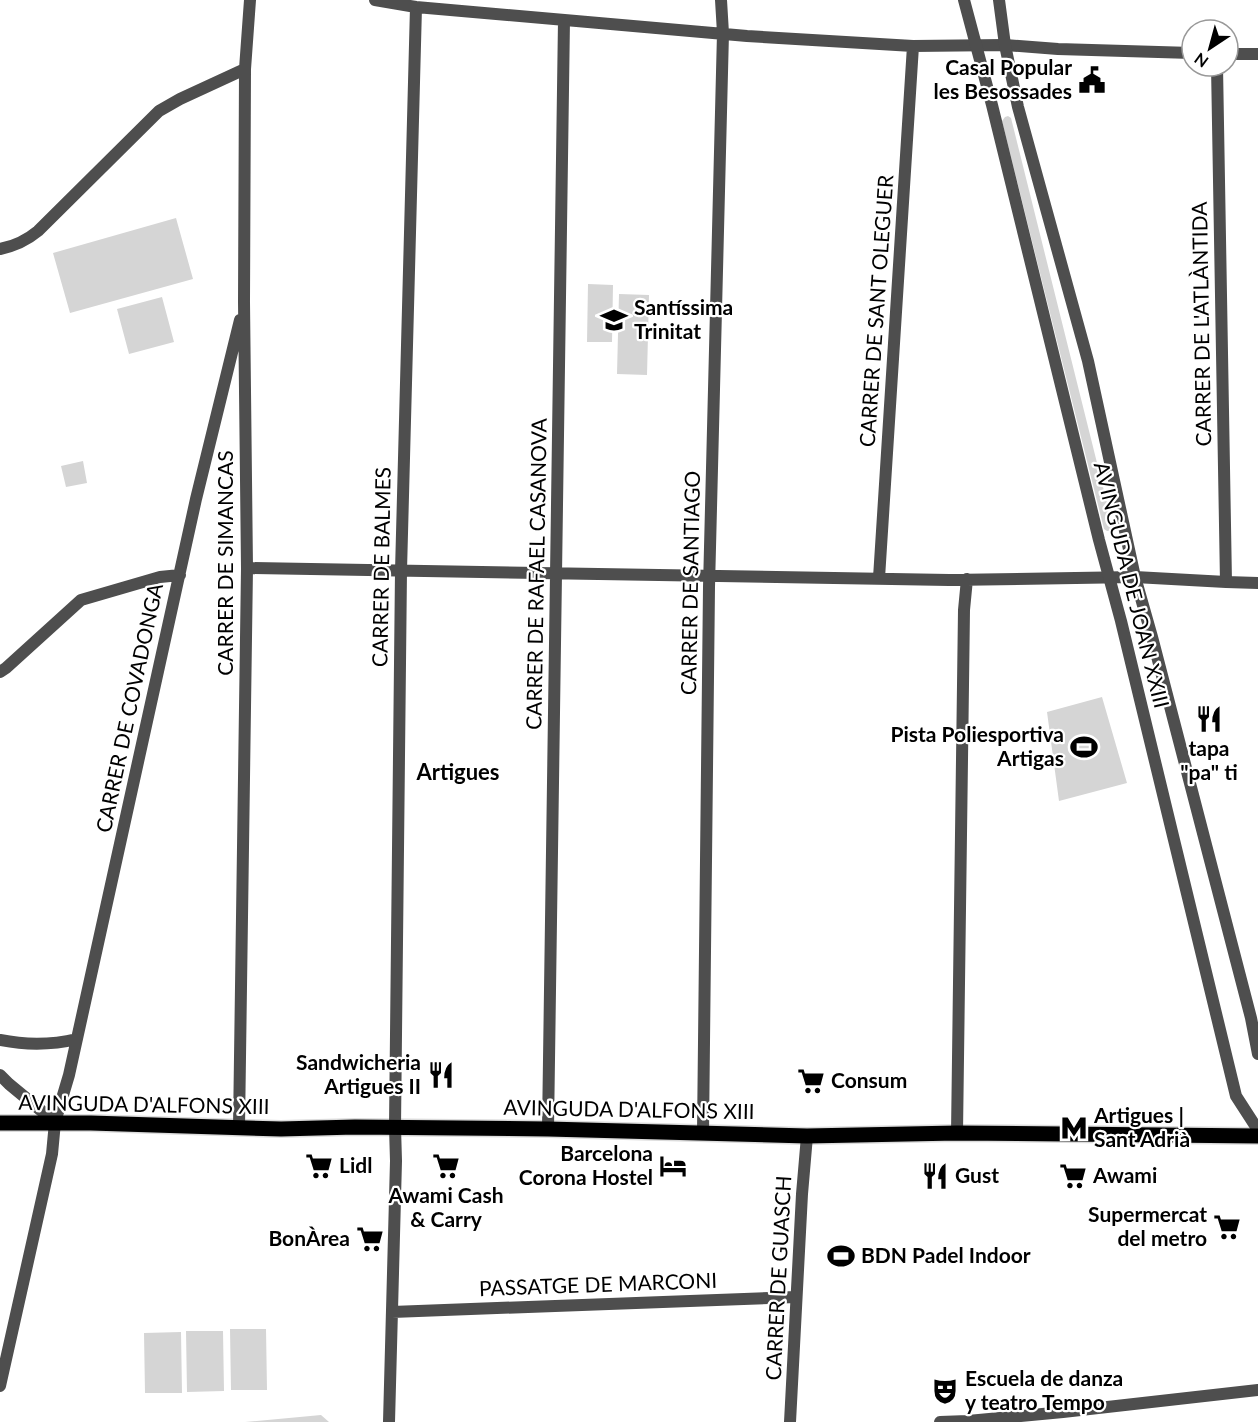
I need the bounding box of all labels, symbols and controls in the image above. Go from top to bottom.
north arrow [1180,18,1240,78]
text: N [1190,49,1211,72]
place label: Casal Popular les Besossades [934,54,1072,103]
public building icon: Casal Popular les Besossades [1077,65,1107,95]
street label: CARRER DE SANT OLEGUER [854,173,898,448]
street label: CARRER DE L'ATLÀNTIDA [1186,201,1215,447]
place label: Santíssima Trinitat [634,294,733,343]
school or university icon: Santíssima Trinitat [599,305,629,335]
street label: CARRER DE RAFAEL CASANOVA [520,417,551,730]
street label: CARRER DE SIMANCAS [212,450,237,676]
street label: AVINGUDA DE JOAN XXIII [1090,459,1175,710]
street label: CARRER DE BALMES [366,467,395,667]
street label: CARRER DE SANTIAGO [675,471,704,695]
street label: CARRER DE COVADONGA [90,580,167,835]
restaurant icon: tapa "pa" ti [1194,704,1224,734]
place label: Pista Poliesportiva Artigas [891,721,1064,770]
sports icon: Pista Poliesportiva Artigas [1069,732,1099,762]
place label: tapa "pa" ti [1180,735,1238,784]
district label: Artigues [415,758,500,785]
place label: Sandwicheria Artigues II [296,1049,421,1098]
restaurant icon: Sandwicheria Artigues II [426,1060,456,1090]
supermarket icon: Consum [796,1066,826,1096]
place label: Consum [831,1067,907,1092]
street label: AVINGUDA D'ALFONS XIII [18,1089,270,1118]
street label: AVINGUDA D'ALFONS XIII [503,1094,755,1123]
place label: Artigues | Sant Adrià [1093,1102,1190,1151]
metro station icon: Artigues | Sant Adrià [1059,1113,1089,1143]
place label: Barcelona Corona Hostel [519,1140,653,1189]
supermarket icon: Lidl [304,1151,334,1181]
supermarket icon: Awami Cash & Carry [431,1151,461,1181]
hotel icon: Barcelona Corona Hostel [658,1151,688,1181]
place label: Lidl [339,1152,372,1177]
restaurant icon: Gust [920,1161,950,1191]
supermarket icon: Awami [1058,1161,1088,1191]
place label: Gust [955,1162,999,1187]
place label: Awami [1092,1162,1157,1187]
street label: CARRER DE GUASCH [760,1175,795,1381]
place label: Awami Cash & Carry [388,1182,503,1231]
place label: Supermercat del metro [1088,1201,1207,1250]
supermarket icon: Supermercat del metro [1212,1212,1242,1242]
supermarket icon: BonÀrea [355,1224,385,1254]
place label: BonÀrea [268,1225,350,1250]
sports icon: BDN Padel Indoor [826,1241,856,1271]
place label: BDN Padel Indoor [861,1242,1031,1267]
street label: PASSATGE DE MARCONI [478,1267,717,1300]
place label: Escuela de danza y teatro Tempo [965,1365,1123,1414]
theatre icon: Escuela de danza y teatro Tempo [930,1376,960,1406]

